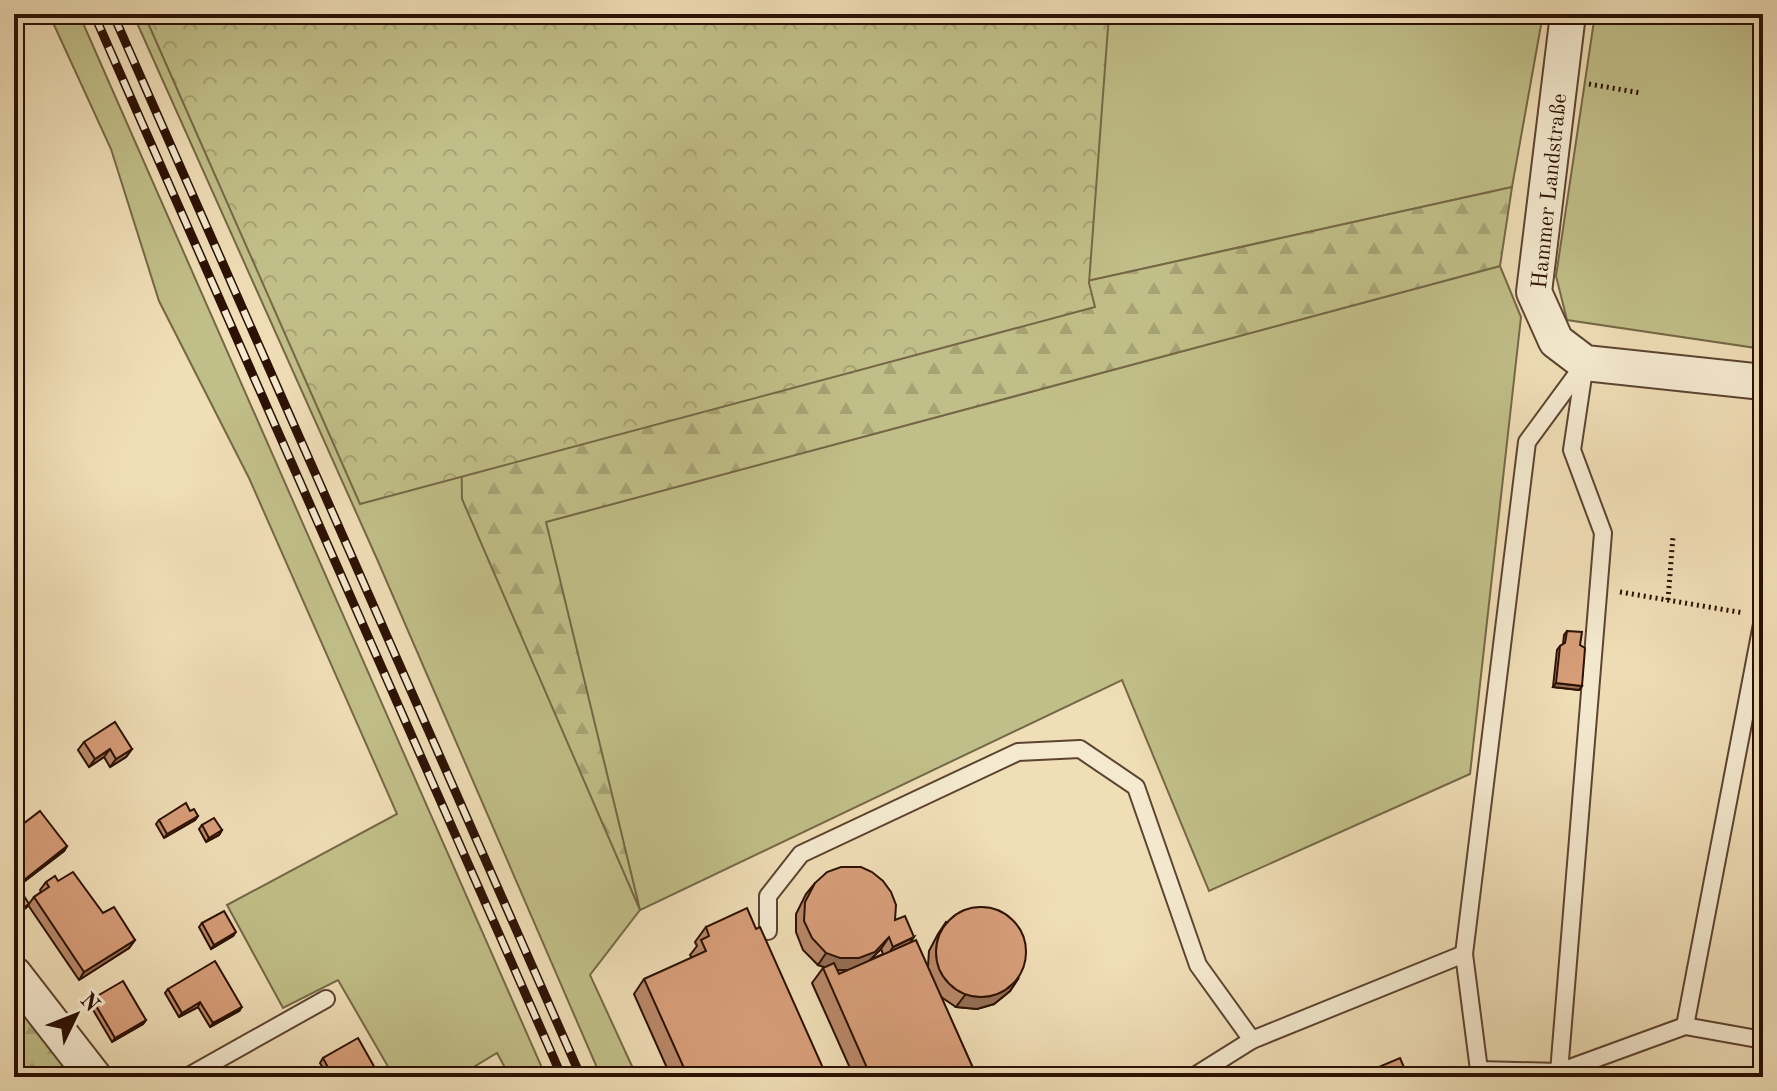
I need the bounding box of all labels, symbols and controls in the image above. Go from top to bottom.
street label: Hammer Landstraße [1529,92,1571,290]
north arrow [36,975,116,1055]
text: N [75,989,103,1017]

